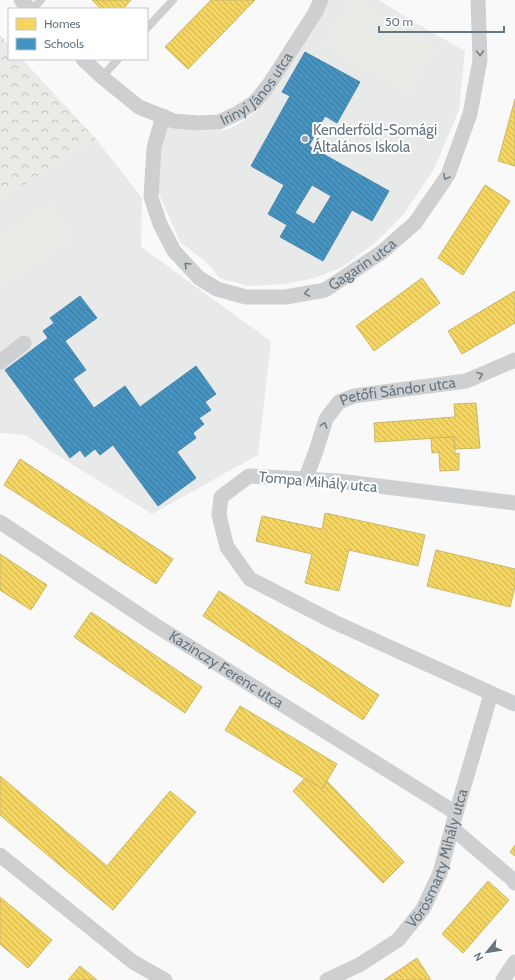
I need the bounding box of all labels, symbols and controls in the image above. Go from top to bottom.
legend [8,8,148,60]
scale bar [379,8,504,34]
text: 50 m [385,14,413,29]
text: Homes [44,16,81,31]
text: Schools [44,36,84,51]
street label: Irinyi János utca [217,48,297,129]
one-way arrow [475,50,484,56]
place label: Kenderföld-Somági Általános Iskola [313,121,437,156]
marker: Kenderföld-Somági Általános Iskola [300,134,310,144]
one-way arrow [443,173,450,180]
street label: Gagarin utca [325,234,401,294]
one-way arrow [184,262,192,270]
one-way arrow [304,289,310,297]
one-way arrow [476,372,483,380]
street label: Petőfi Sándor utca [337,373,457,410]
one-way arrow [319,422,328,429]
street label: Tompa Mihály utca [258,468,379,496]
street label: Kazinczy Ferenc utca [166,627,287,712]
street label: Vörösmarty Mihály utca [402,786,472,932]
north arrow [467,932,507,972]
text: N [470,950,486,964]

